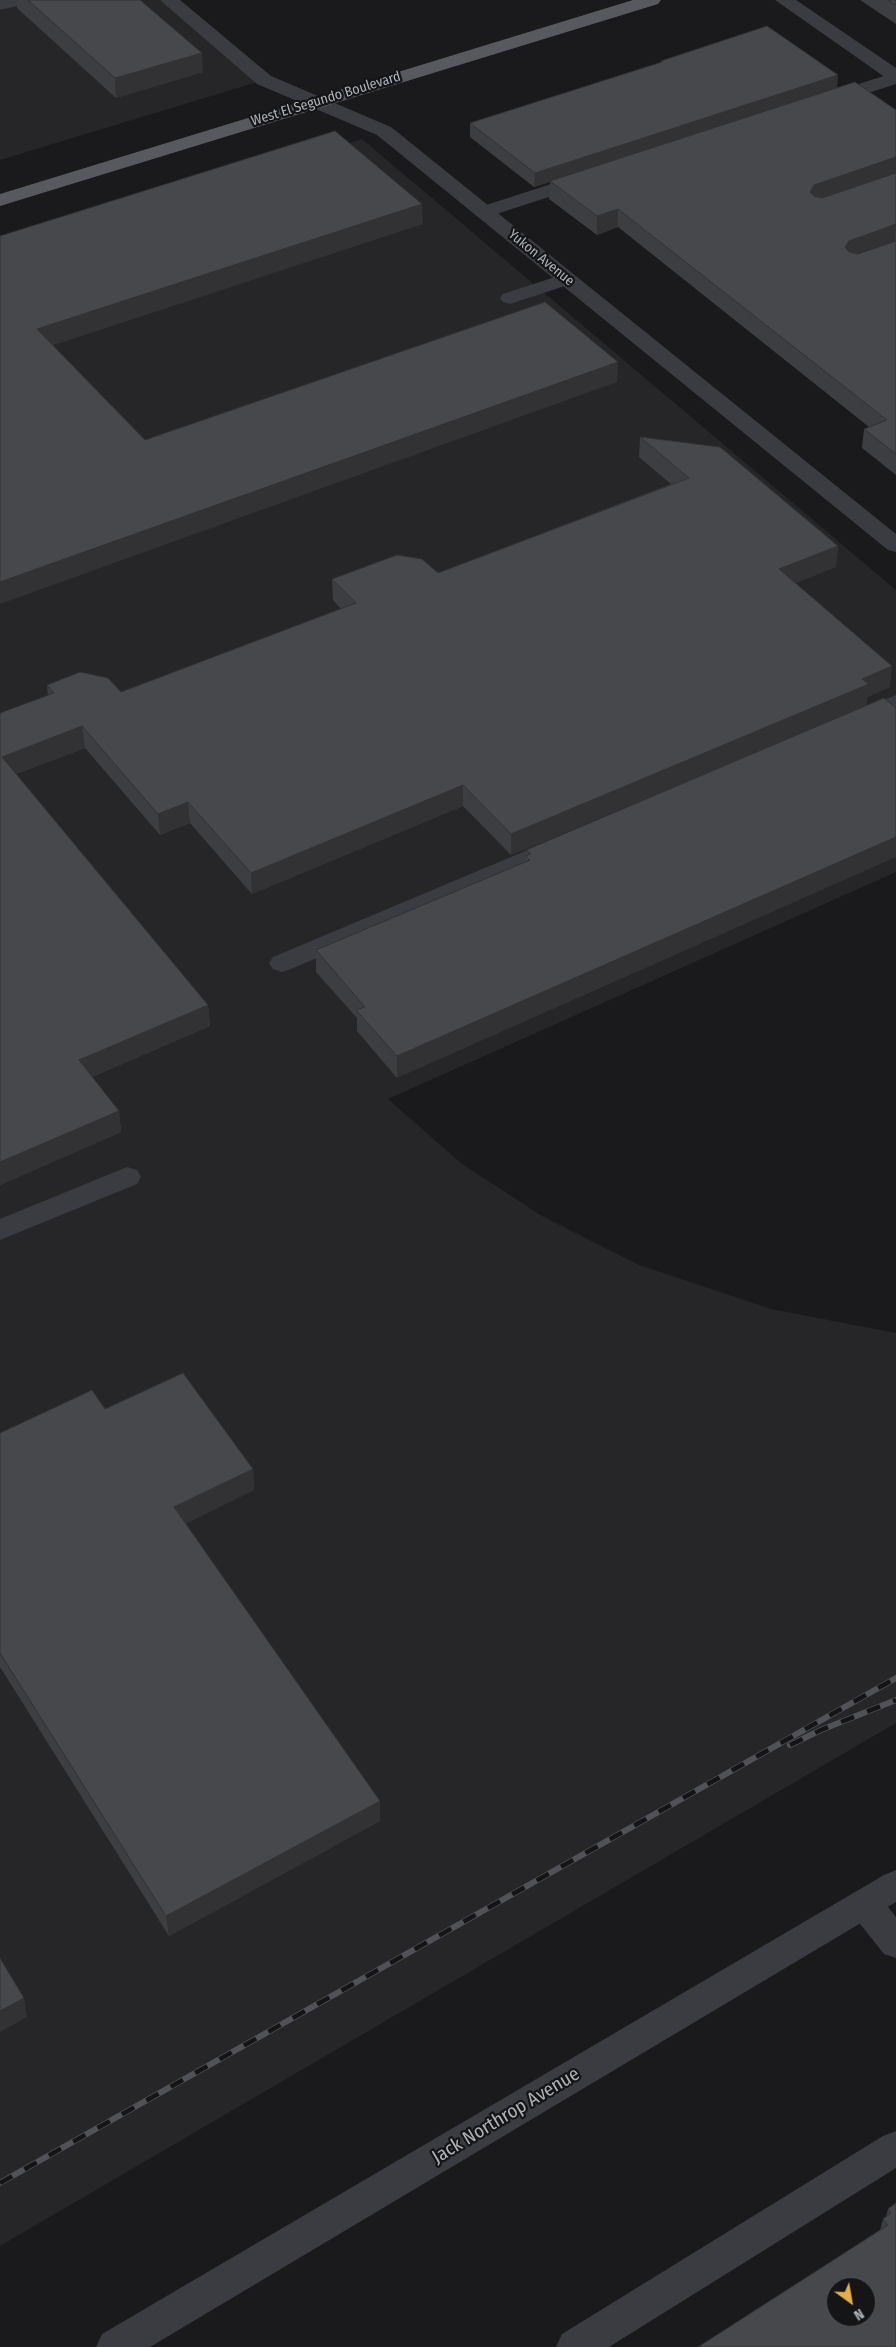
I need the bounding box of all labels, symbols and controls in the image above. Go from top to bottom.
street label: West El Segundo Boulevard [249,68,403,130]
street label: Yukon Avenue [505,226,577,290]
street label: Jack Northrop Avenue [428,2063,584,2169]
north arrow [826,2277,876,2327]
text: N [851,2305,867,2324]

